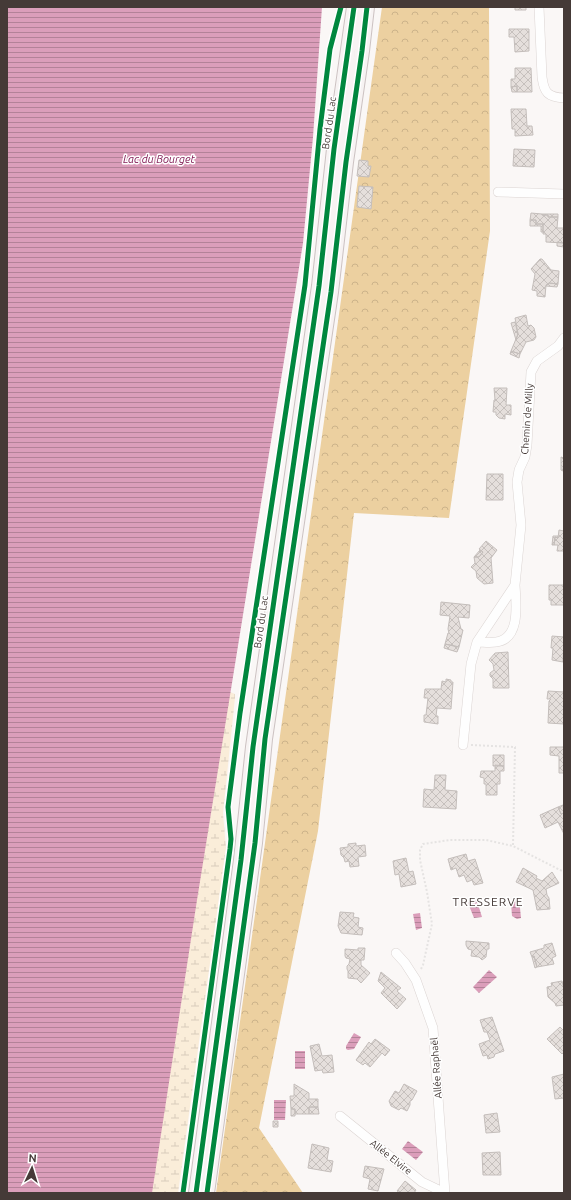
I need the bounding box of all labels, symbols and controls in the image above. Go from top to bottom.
street label: Bord du Lac [320,96,338,150]
water label: Lac du Bourget [123,153,196,165]
street label: Chemin de Milly [519,383,535,455]
street label: Bord du Lac [252,595,270,649]
district label: TRESSERVE [452,895,524,908]
street label: Allée Raphaël [428,1037,444,1099]
street label: Allée Elvire [368,1137,414,1177]
north arrow [12,1148,52,1188]
text: N [28,1152,37,1164]

